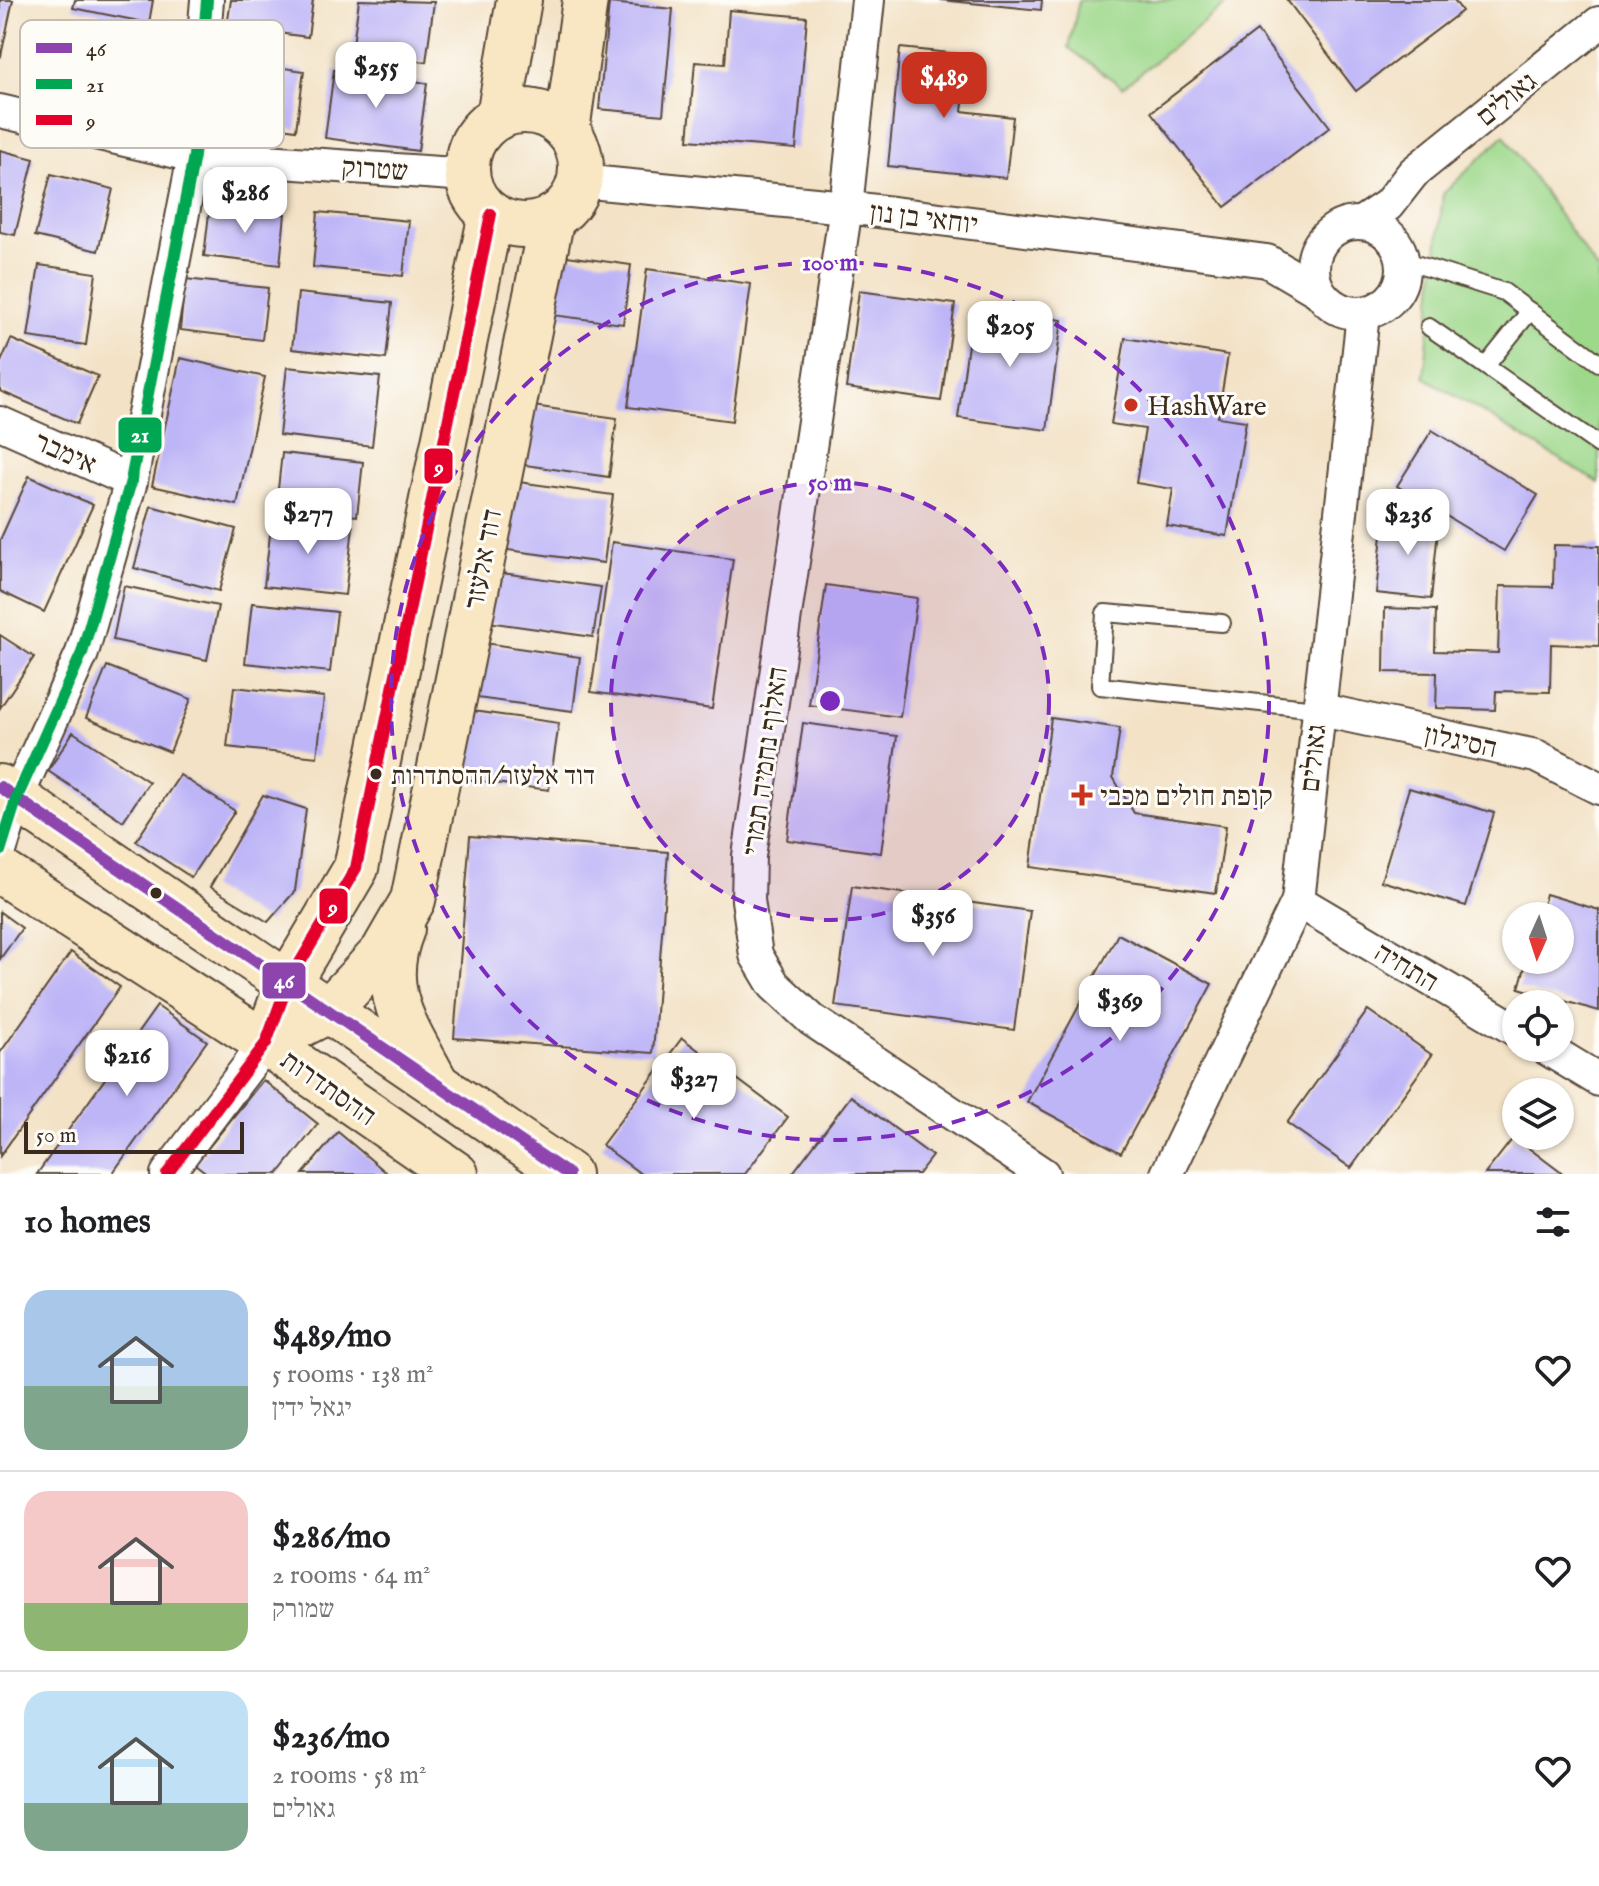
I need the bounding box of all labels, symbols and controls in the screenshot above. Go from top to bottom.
legend [20,20,284,148]
text: 46 [86,36,107,64]
pin: $255 [329,42,423,110]
text: $255 [353,51,399,84]
pin: $489 [897,52,991,120]
text: $489 [920,61,968,94]
street label: גאולים [1470,65,1545,135]
text: 21 [86,72,105,100]
text: 9 [85,108,96,136]
street label: שטרוק [340,151,409,190]
pin: $286 [198,167,292,235]
text: $286 [221,176,269,209]
street label: יוחאי בן נון [868,196,980,243]
text: 100 m [802,248,859,279]
pin: $205 [963,301,1057,369]
text: $205 [986,310,1034,343]
place label: HashWare [1147,390,1267,425]
marker: HashWare [1122,396,1140,414]
line badge: 21 [117,416,163,454]
text: 21 [131,422,149,450]
street label: אימבר [28,425,102,483]
line badge: 9 [423,447,454,485]
text: 9 [433,454,444,482]
text: 50 m [808,468,853,499]
pin: $277 [261,488,355,556]
pin: $236 [1361,489,1455,557]
text: $277 [283,497,333,530]
text: $236 [1384,498,1432,531]
street label: דוד אלעזר [458,506,511,613]
street label: האלוף נחמיה תמרי [736,664,797,858]
centre of rings [816,687,844,715]
street label: הסיגלון [1421,718,1500,767]
street label: גאולים [1294,722,1335,794]
place label: דוד אלעזר/ההסתדרות [391,760,595,793]
marker: דוד אלעזר/ההסתדרות [368,766,384,782]
place label: קופת חולים מכבי [1100,780,1273,815]
marker: קופת חולים מכבי [1071,784,1093,806]
unlabelled marker [148,885,164,901]
line badge: 9 [318,887,349,925]
pin: $356 [886,890,980,958]
text: 9 [327,894,338,922]
text: $356 [911,899,955,932]
north arrow [1502,902,1574,974]
map controls [1502,902,1574,1150]
street label: התחיה [1367,936,1444,1001]
line badge: 46 [261,961,307,1000]
text: 46 [274,968,296,996]
pin: $369 [1073,975,1167,1043]
text: $369 [1097,984,1143,1017]
button: locate [1502,990,1574,1062]
pin: $216 [80,1030,174,1098]
text: $216 [103,1039,151,1072]
street label: ההסתדרות [273,1044,382,1135]
pin: $327 [647,1053,741,1121]
text: $327 [670,1062,718,1095]
button: layers [1502,1078,1574,1150]
scale bar [24,1118,244,1154]
text: 50 m [36,1122,77,1150]
icon: filters [1531,1200,1575,1244]
text: 10 homes [24,1201,151,1244]
text: $489/mo [272,1315,391,1358]
icon: home [88,1322,184,1418]
icon: heart [1531,1348,1575,1392]
text: 5 rooms · 138 m² [272,1358,434,1391]
text: יגאל ידין [272,1392,352,1425]
text: $286/mo [272,1516,391,1559]
icon: home [88,1523,184,1619]
icon: heart [1531,1549,1575,1593]
text: 2 rooms · 64 m² [272,1559,431,1592]
text: שמורק [272,1593,334,1626]
text: $236/mo [272,1716,390,1759]
icon: home [88,1723,184,1819]
icon: heart [1531,1749,1575,1793]
text: 2 rooms · 58 m² [272,1759,426,1792]
text: גאולים [272,1793,336,1826]

